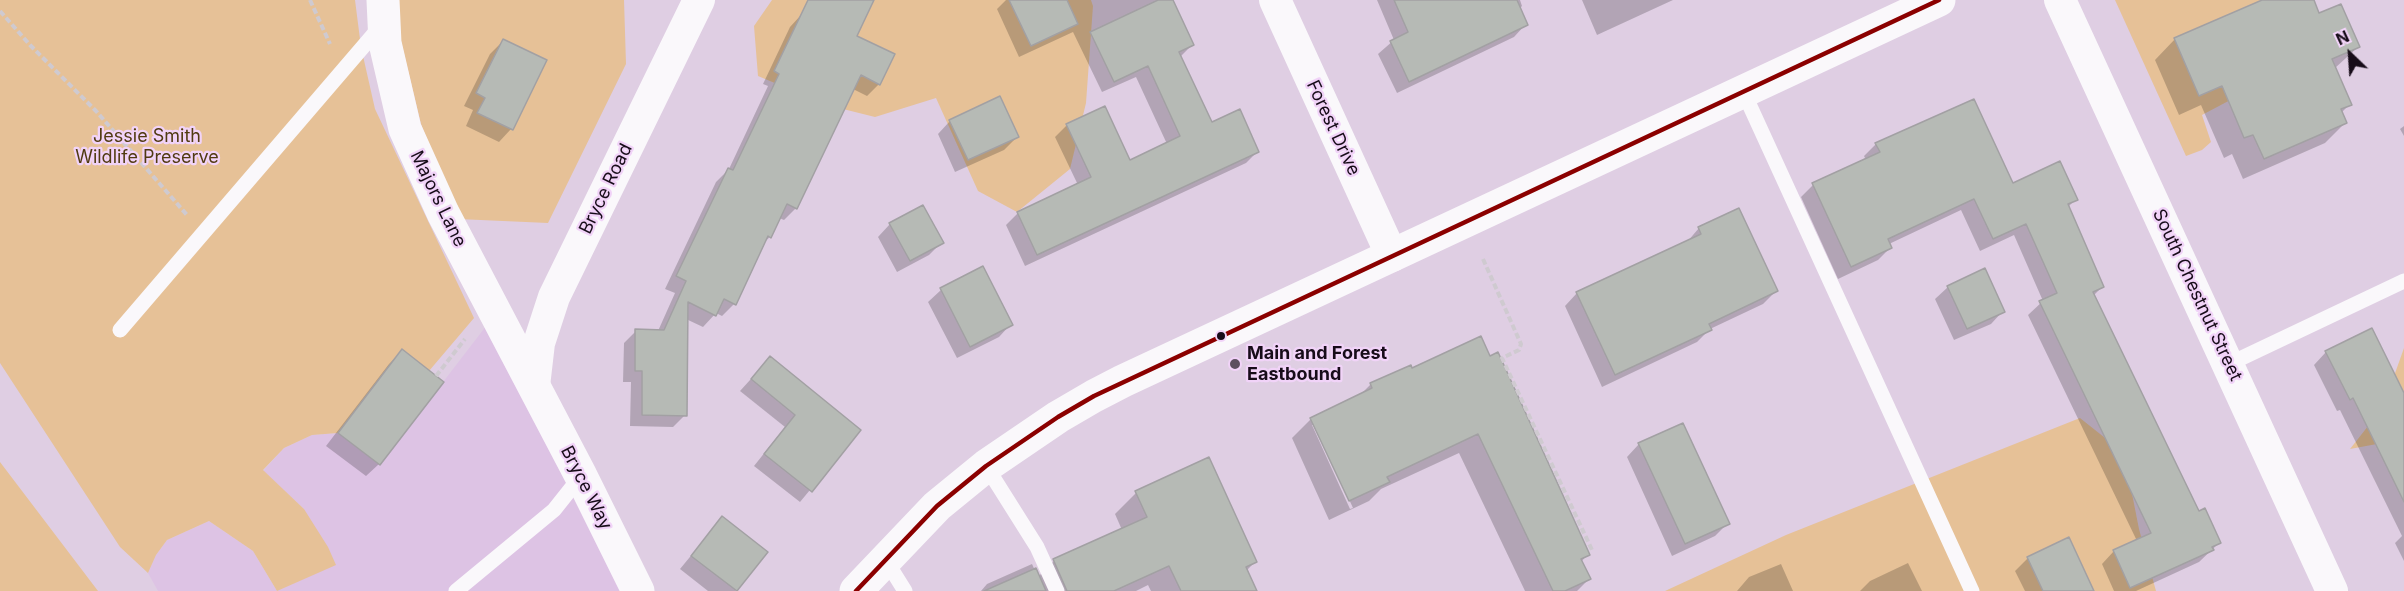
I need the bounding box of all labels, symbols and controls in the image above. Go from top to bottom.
north arrow [2320,24,2380,84]
text: N [2333,26,2352,49]
street label: Forest Drive [1301,77,1365,179]
park label: Jessie Smith Wildlife Preserve [75,126,219,168]
street label: Bryce Road [575,140,637,238]
street label: Majors Lane [405,147,471,251]
street label: South Chestnut Street [2148,206,2246,384]
unlabelled marker [1215,330,1227,342]
place label: Main and Forest Eastbound [1247,343,1387,386]
marker: Main and Forest Eastbound [1228,357,1242,371]
street label: Bryce Way [556,442,616,534]

